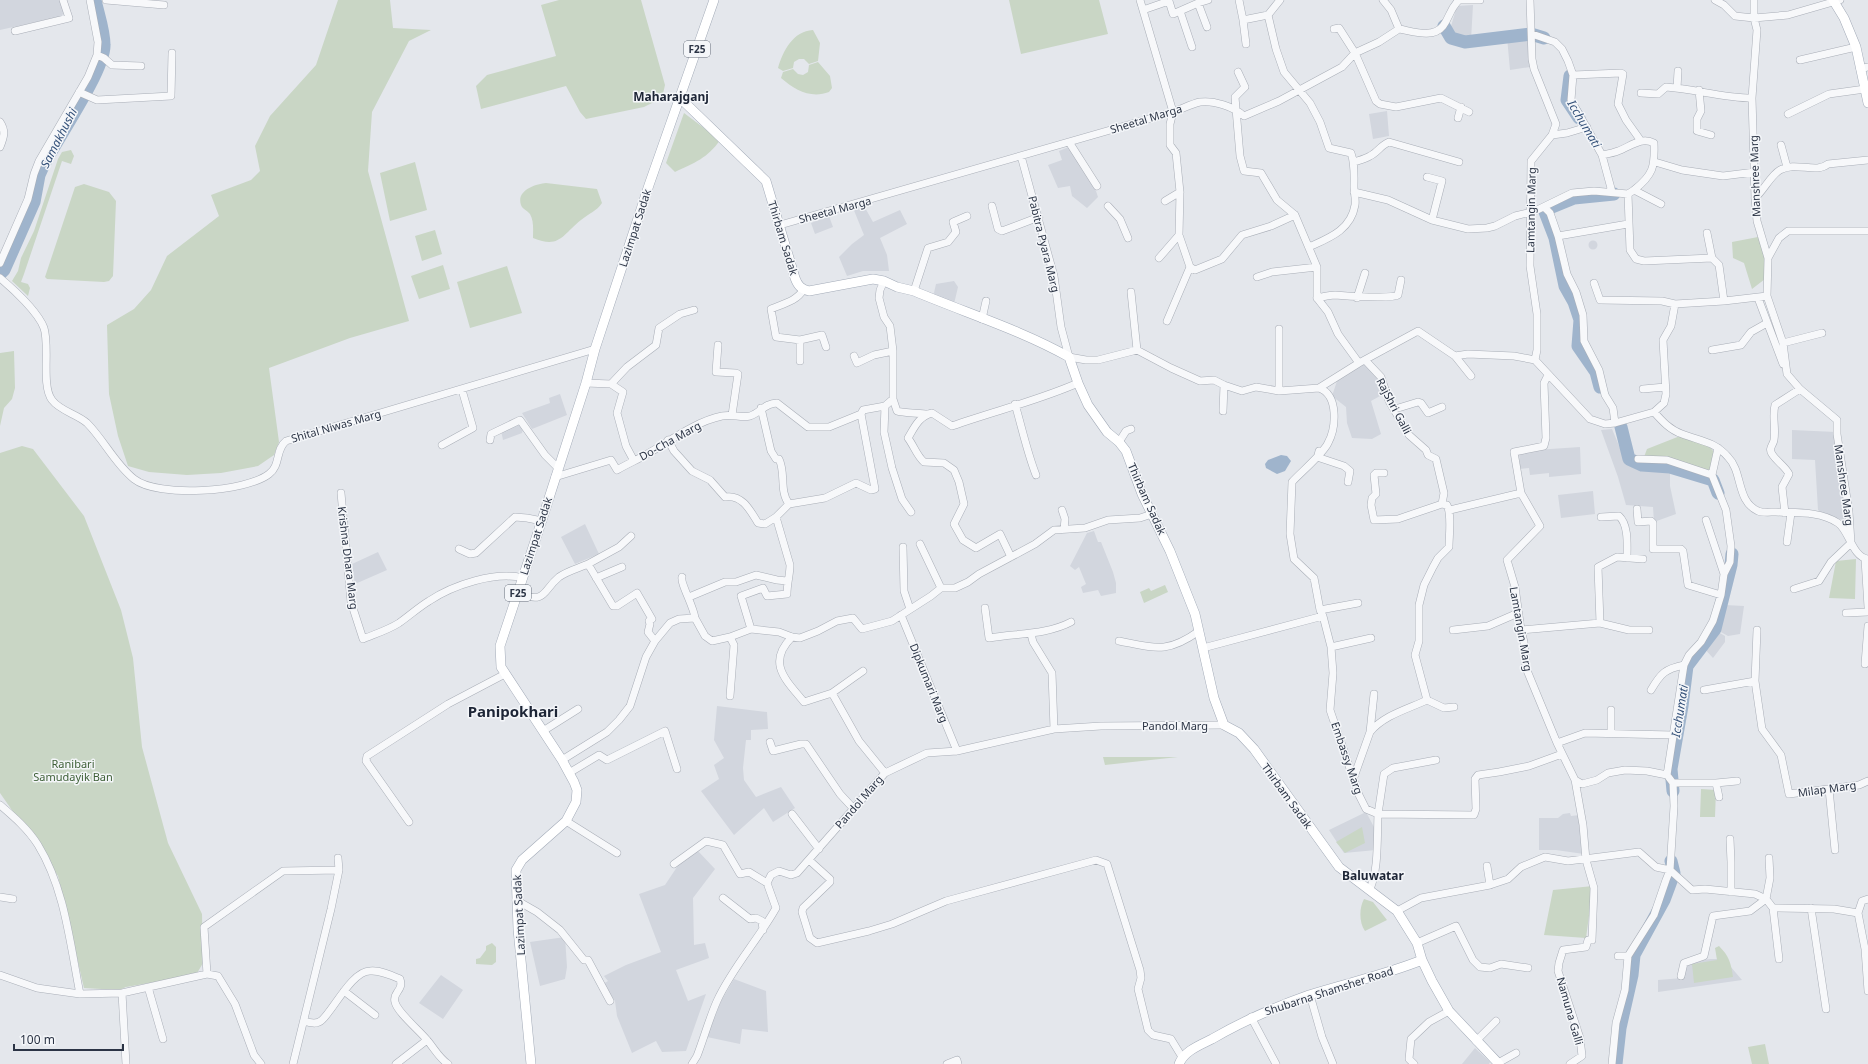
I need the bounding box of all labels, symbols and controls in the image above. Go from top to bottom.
road number: F25 [684,41,710,57]
district label: Maharajganj [633,88,709,105]
water label: Icchumati [1563,96,1606,152]
street label: Sheetal Marga [1108,100,1184,137]
water label: Samakhushi [36,104,81,171]
street label: Manshree Marg [1746,135,1763,217]
street label: Lamtangin Marg [1522,167,1539,253]
street label: Lazimpat Sadak [615,187,654,269]
street label: Sheetal Marga [797,193,873,226]
street label: Pabitra Pyara Marg [1025,194,1064,294]
street label: Thirbam Sadak [765,199,802,277]
street label: RajShri Galli [1373,375,1416,436]
street label: Shital Niwas Marg [289,405,383,446]
street label: Do-Cha Marg [636,417,703,464]
street label: Manshree Marg [1831,443,1858,527]
street label: Thirbam Sadak [1125,460,1170,537]
street label: Lazimpat Sadak [516,495,555,577]
street label: Krishna Dhara Marg [335,506,362,610]
road number: F25 [505,585,531,601]
street label: Lamtangin Marg [1507,585,1536,672]
street label: Dipkumari Marg [907,641,952,725]
water label: Icchumati [1667,683,1692,739]
district label: Panipokhari [468,701,558,721]
street label: Pandol Marg [1142,718,1208,733]
street label: Embassy Marg [1328,720,1367,796]
park label: Ranibari Samudayik Ban [33,756,113,784]
street label: Thirbam Sadak [1259,760,1316,832]
street label: Pandol Marg [831,772,886,832]
street label: Milap Marg [1797,777,1857,800]
district label: Baluwatar [1342,867,1405,884]
street label: Lazimpat Sadak [509,874,528,956]
street label: Shubarna Shamsher Road [1263,963,1395,1018]
street label: Namuna Galli [1554,975,1587,1047]
scale bar [14,1026,123,1052]
text: 100 m [20,1031,55,1048]

